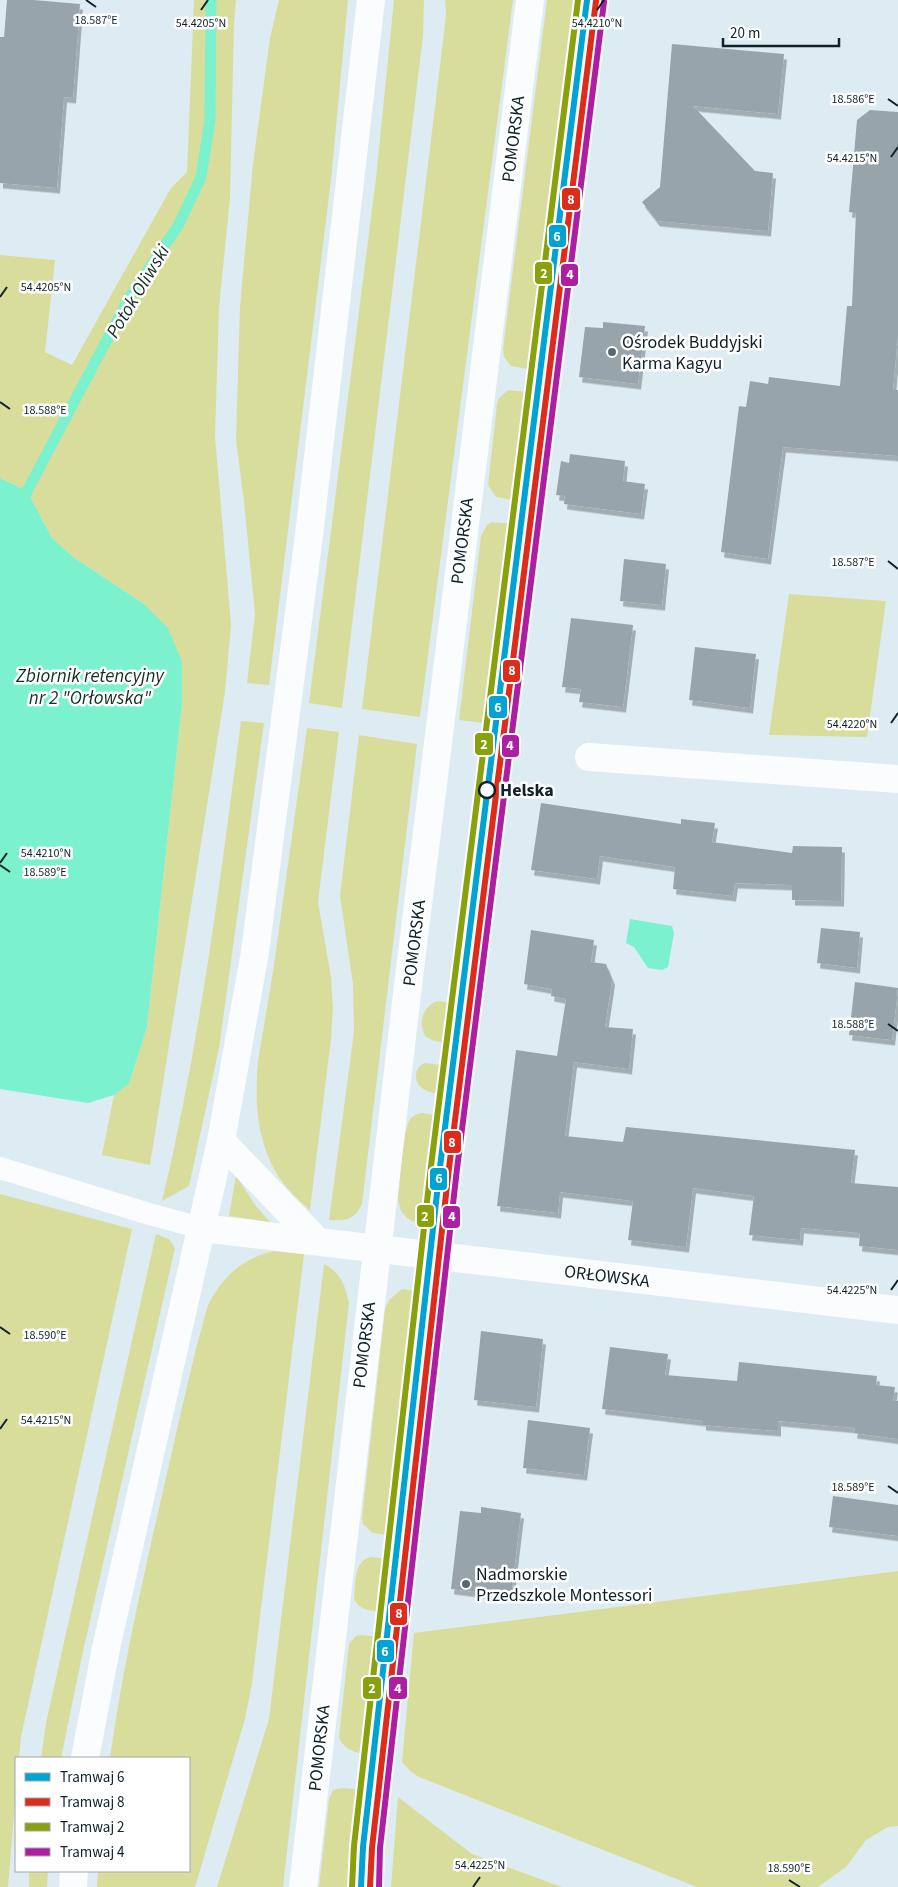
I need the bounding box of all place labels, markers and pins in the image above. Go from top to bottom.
place label: Ośrodek Buddyjski Karma Kagyu [622,330,763,376]
marker: Ośrodek Buddyjski Karma Kagyu [606,346,618,358]
place label: Helska [500,778,554,803]
marker: Helska [478,781,496,799]
place label: Nadmorskie Przedszkole Montessori [476,1562,652,1608]
marker: Nadmorskie Przedszkole Montessori [460,1578,472,1590]

